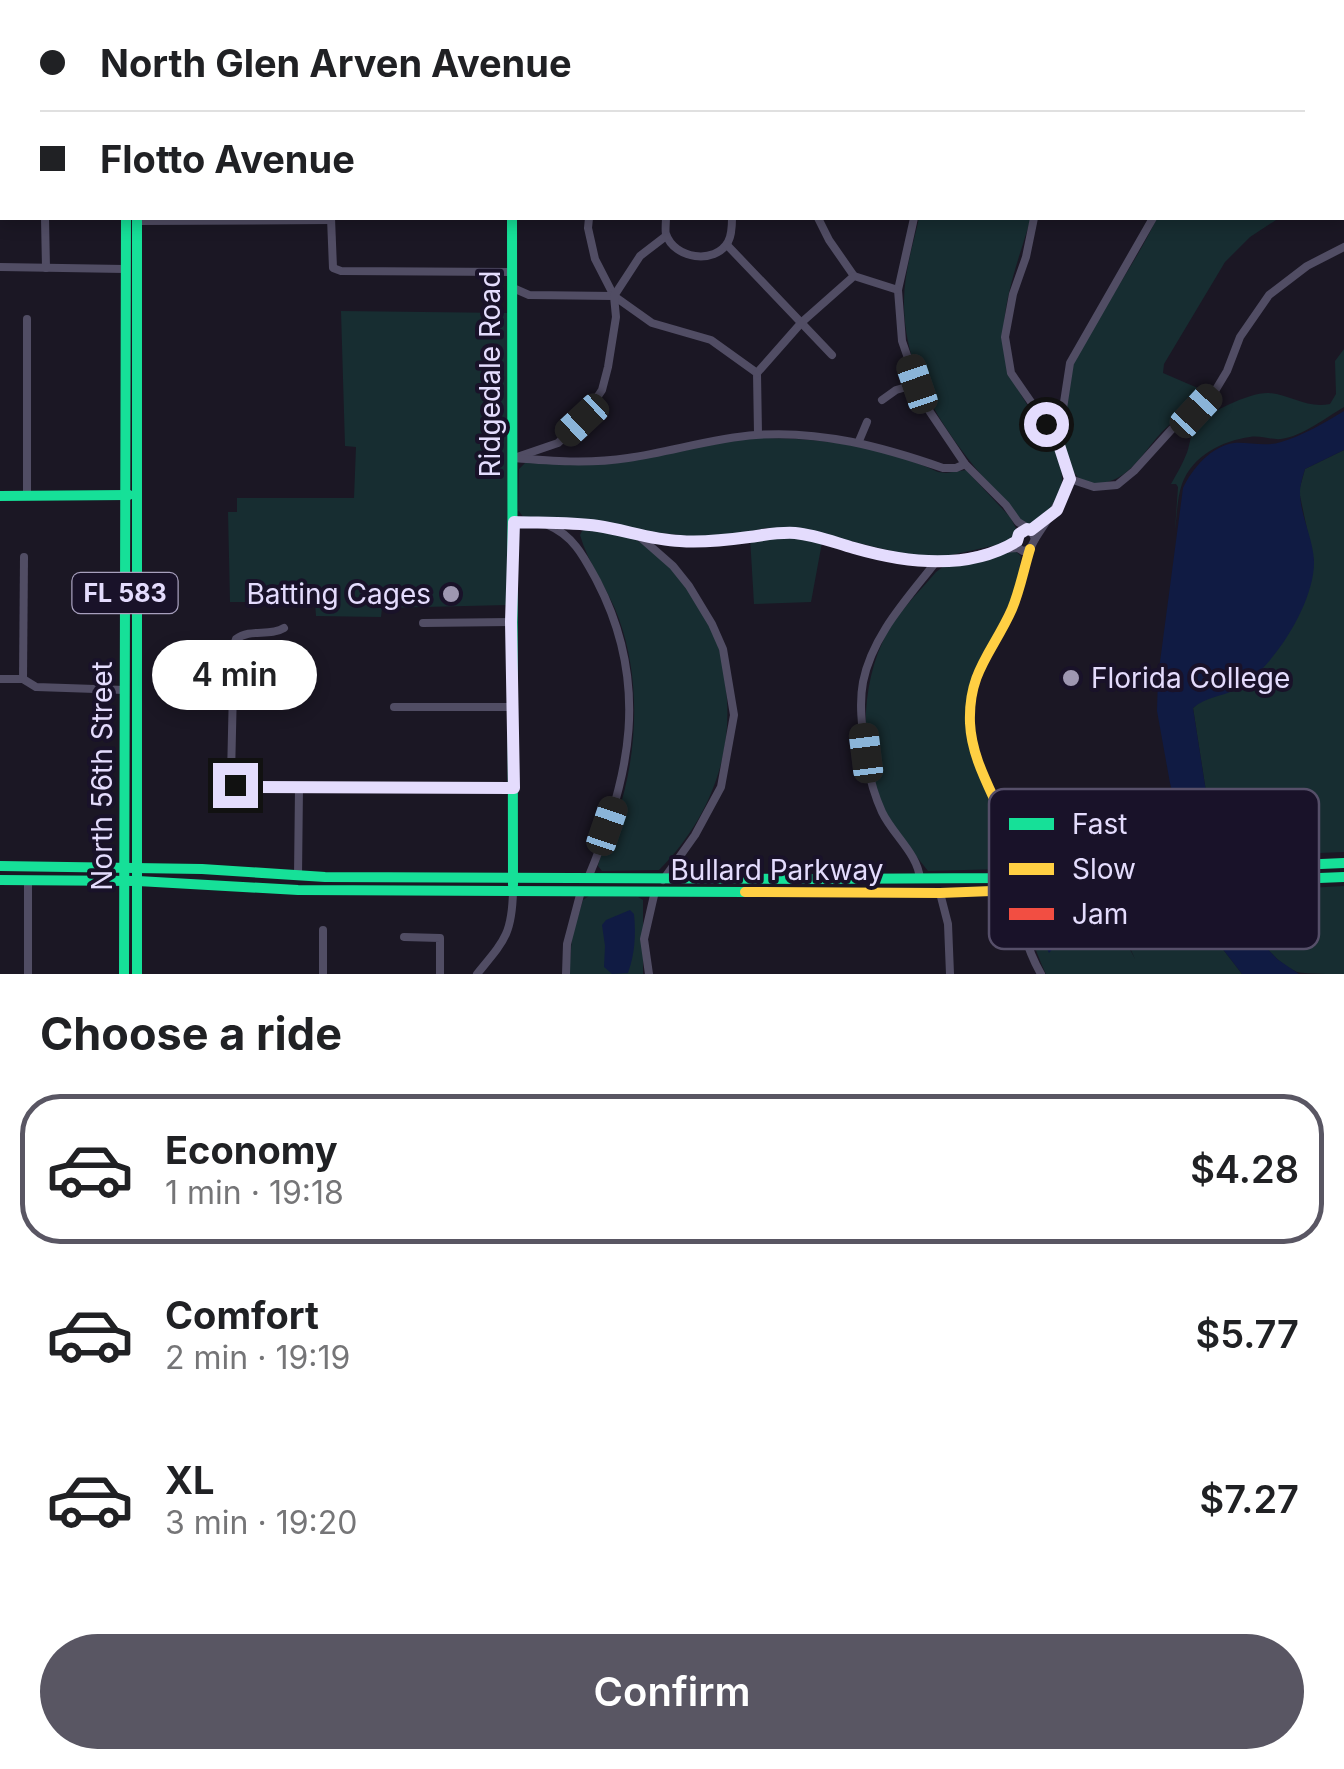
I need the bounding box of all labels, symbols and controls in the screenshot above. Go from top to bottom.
text: North Glen Arven Avenue [100,40,572,86]
text: Flotto Avenue [100,136,355,182]
street label: Ridgedale Road [473,271,507,477]
car [893,351,941,417]
car [1165,379,1227,443]
car [550,389,614,451]
route start [1024,402,1069,447]
road number: FL 583 [72,573,178,613]
place label: Batting Cages [246,577,431,611]
marker: Batting Cages [440,583,462,605]
callout: 4 min [152,640,318,710]
text: 4 min [191,655,278,694]
street label: North 56th Street [85,661,119,891]
place label: Florida College [1091,661,1290,695]
marker: Florida College [1060,667,1082,689]
car [847,721,885,785]
route end [213,763,258,808]
legend [989,789,1319,949]
car [583,793,631,859]
text: Fast [1072,807,1128,841]
text: Slow [1072,852,1136,886]
street label: Bullard Parkway [670,853,884,887]
text: Jam [1072,897,1128,931]
text: Choose a ride [40,1006,342,1061]
icon: car [45,1124,135,1214]
text: Economy [165,1127,338,1173]
text: $4.28 [1190,1146,1299,1192]
text: 1 min · 19:18 [165,1173,344,1212]
icon: car [45,1289,135,1379]
text: Comfort [165,1292,319,1338]
text: $5.77 [1195,1311,1299,1357]
text: 2 min · 19:19 [165,1338,350,1377]
icon: car [45,1454,135,1544]
text: XL [165,1457,215,1503]
text: $7.27 [1199,1476,1299,1522]
text: 3 min · 19:20 [165,1503,357,1542]
button: Confirm [40,1634,1304,1749]

